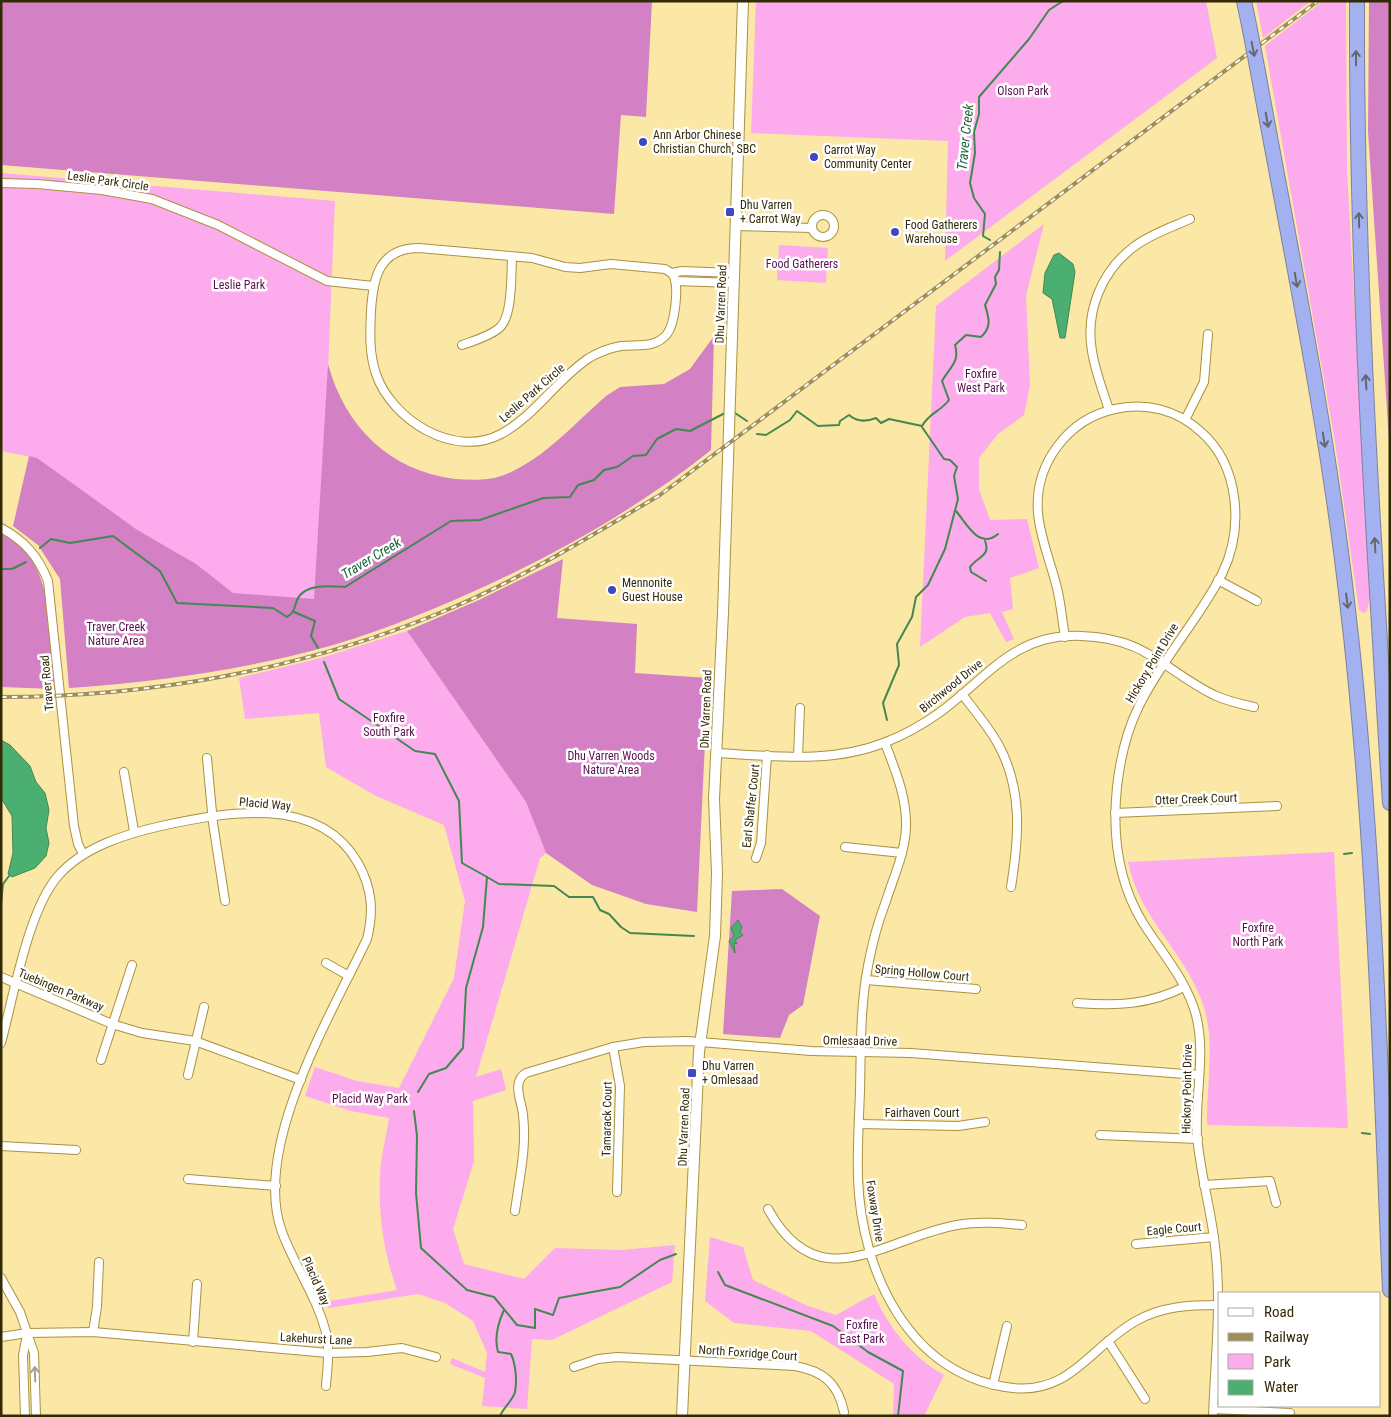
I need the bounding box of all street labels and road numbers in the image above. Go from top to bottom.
street label: Leslie Park Circle [66,168,150,194]
street label: Dhu Varren Road [713,264,729,344]
street label: Leslie Park Circle [497,361,568,425]
street label: Hickory Point Drive [1123,620,1181,705]
street label: Traver Road [38,654,56,712]
street label: Birchwood Drive [917,656,985,716]
street label: Dhu Varren Road [698,669,714,749]
street label: Earl Shaffer Court [740,763,762,849]
street label: Otter Creek Court [1155,791,1238,807]
street label: Placid Way [239,795,291,813]
street label: Spring Hollow Court [874,962,970,984]
street label: Tuebingen Parkway [16,966,106,1014]
street label: Omlesaad Drive [823,1033,898,1049]
street label: Hickory Point Drive [1179,1043,1195,1134]
street label: Tamarack Court [599,1081,615,1157]
street label: Dhu Varren Road [676,1087,692,1167]
street label: Fairhaven Court [885,1106,960,1120]
street label: Foxway Drive [863,1179,887,1243]
street label: Eagle Court [1146,1220,1202,1238]
street label: Placid Way [299,1255,333,1307]
street label: Lakehurst Lane [280,1330,353,1348]
street label: North Foxridge Court [698,1343,798,1363]

